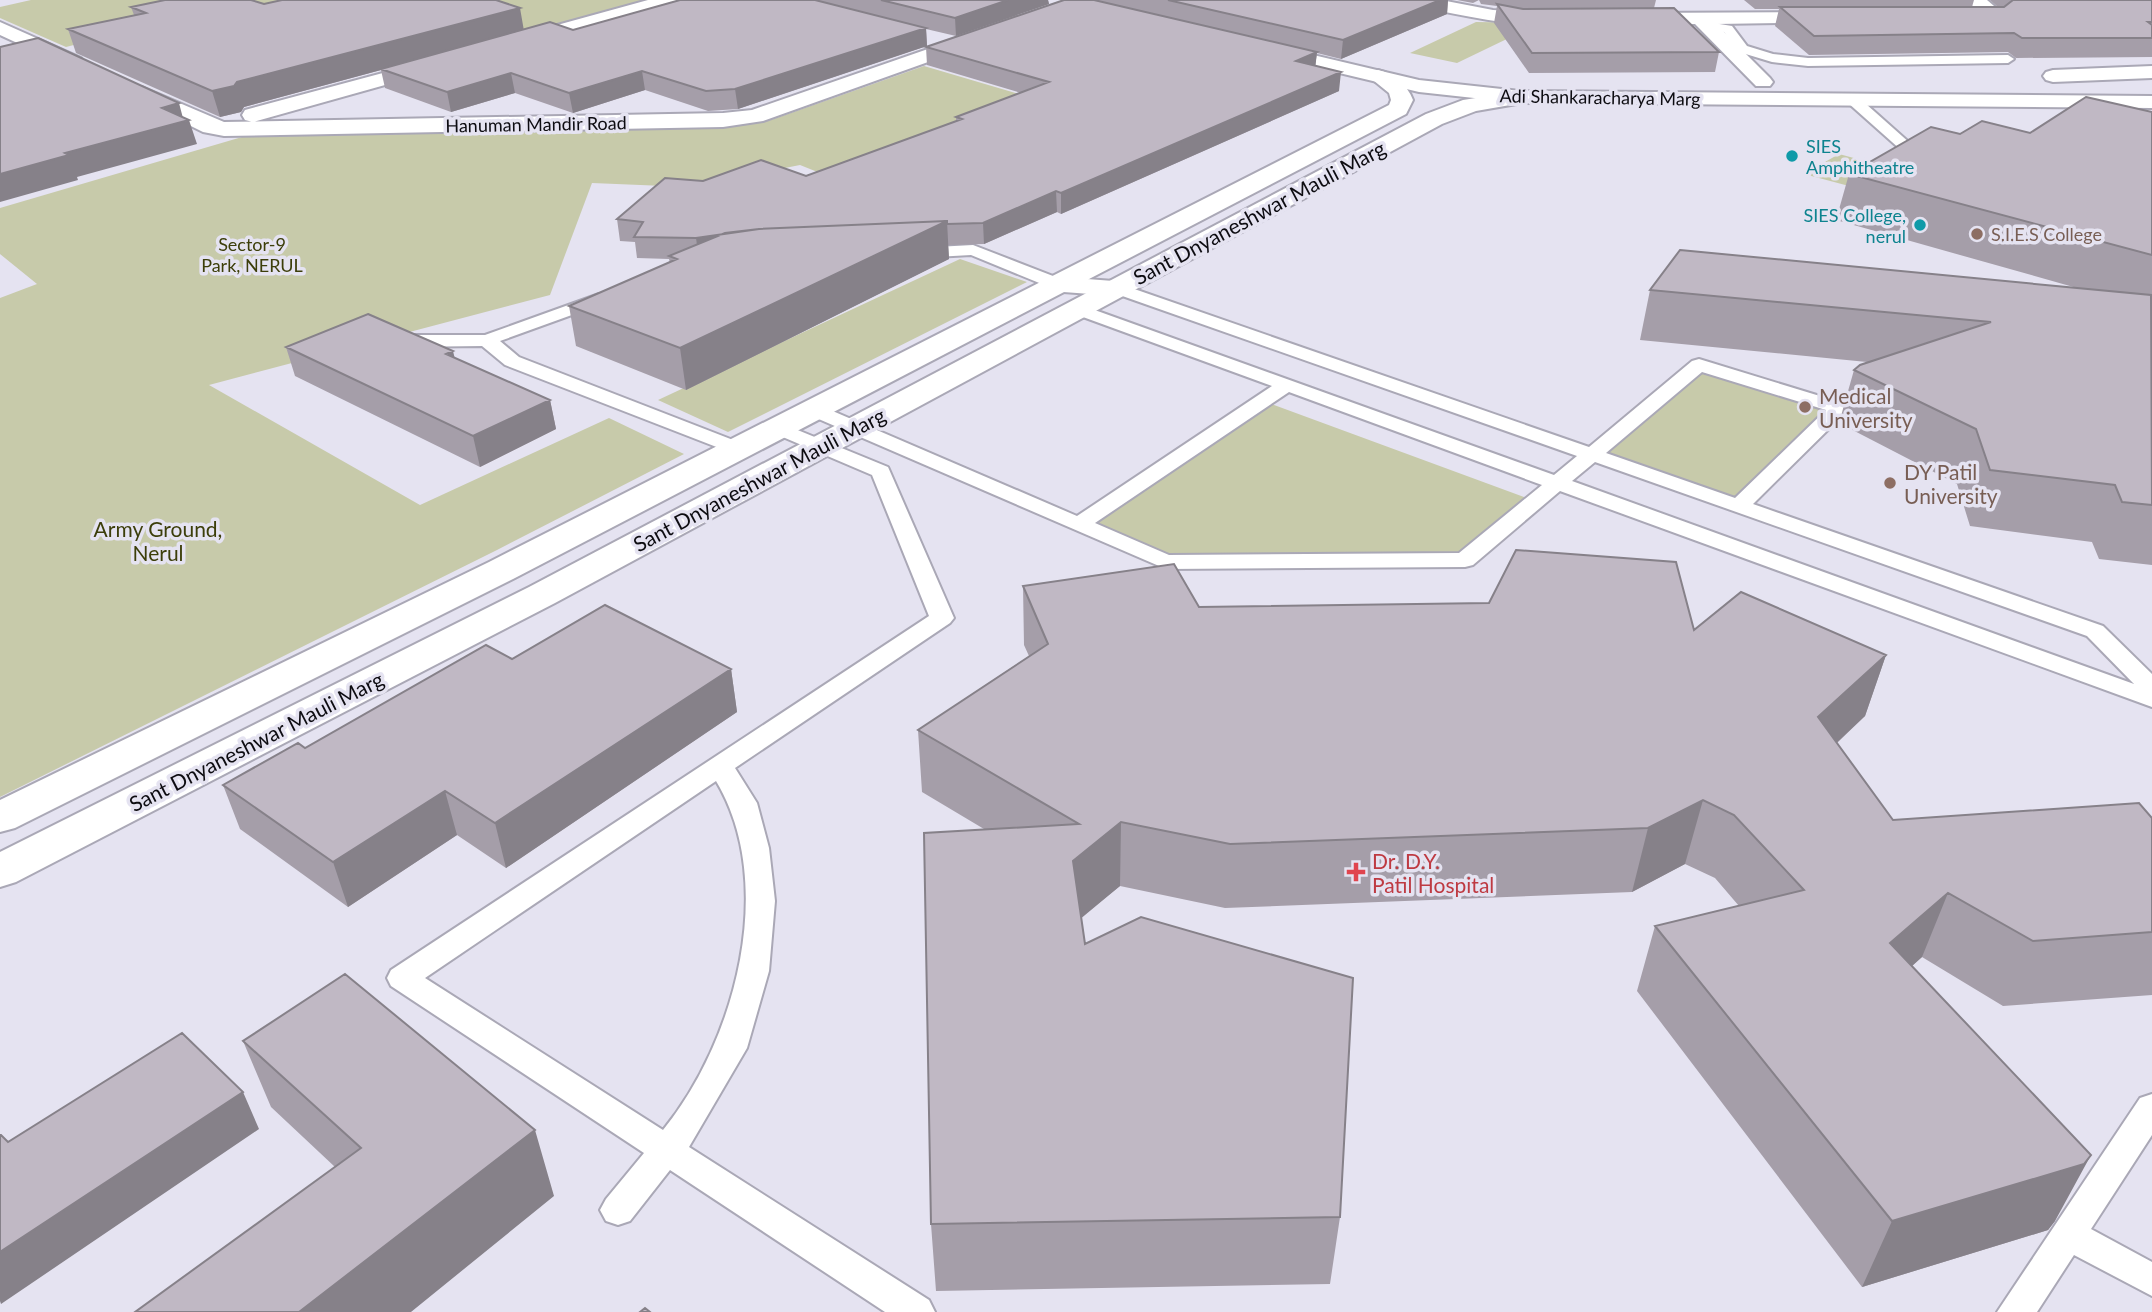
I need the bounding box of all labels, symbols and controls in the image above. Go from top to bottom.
street label: Adi Shankaracharya Marg [1499,84,1701,110]
street label: Hanuman Mandir Road [445,111,627,137]
street label: Sant Dnyaneshwar Mauli Marg [1129,135,1389,289]
place label: SIES Amphitheatre [1806,135,1914,178]
marker: SIES Amphitheatre [1784,148,1800,164]
place label: SIES College, nerul [1804,204,1906,247]
marker: SIES College, nerul [1912,217,1928,233]
place label: S.I.E.S College [1991,223,2102,245]
marker: S.I.E.S College [1969,226,1985,242]
park label: Sector-9 Park, NERUL [201,233,303,276]
place label: Medical University [1819,383,1913,432]
marker: Medical University [1797,399,1813,415]
street label: Sant Dnyaneshwar Mauli Marg [629,402,889,556]
place label: DY Patil University [1904,459,1998,508]
marker: DY Patil University [1882,475,1898,491]
park label: Army Ground, Nerul [94,516,222,565]
street label: Sant Dnyaneshwar Mauli Marg [125,666,387,816]
place label: Dr. D.Y. Patil Hospital [1372,848,1494,897]
marker: Dr. D.Y. Patil Hospital [1346,862,1366,882]

